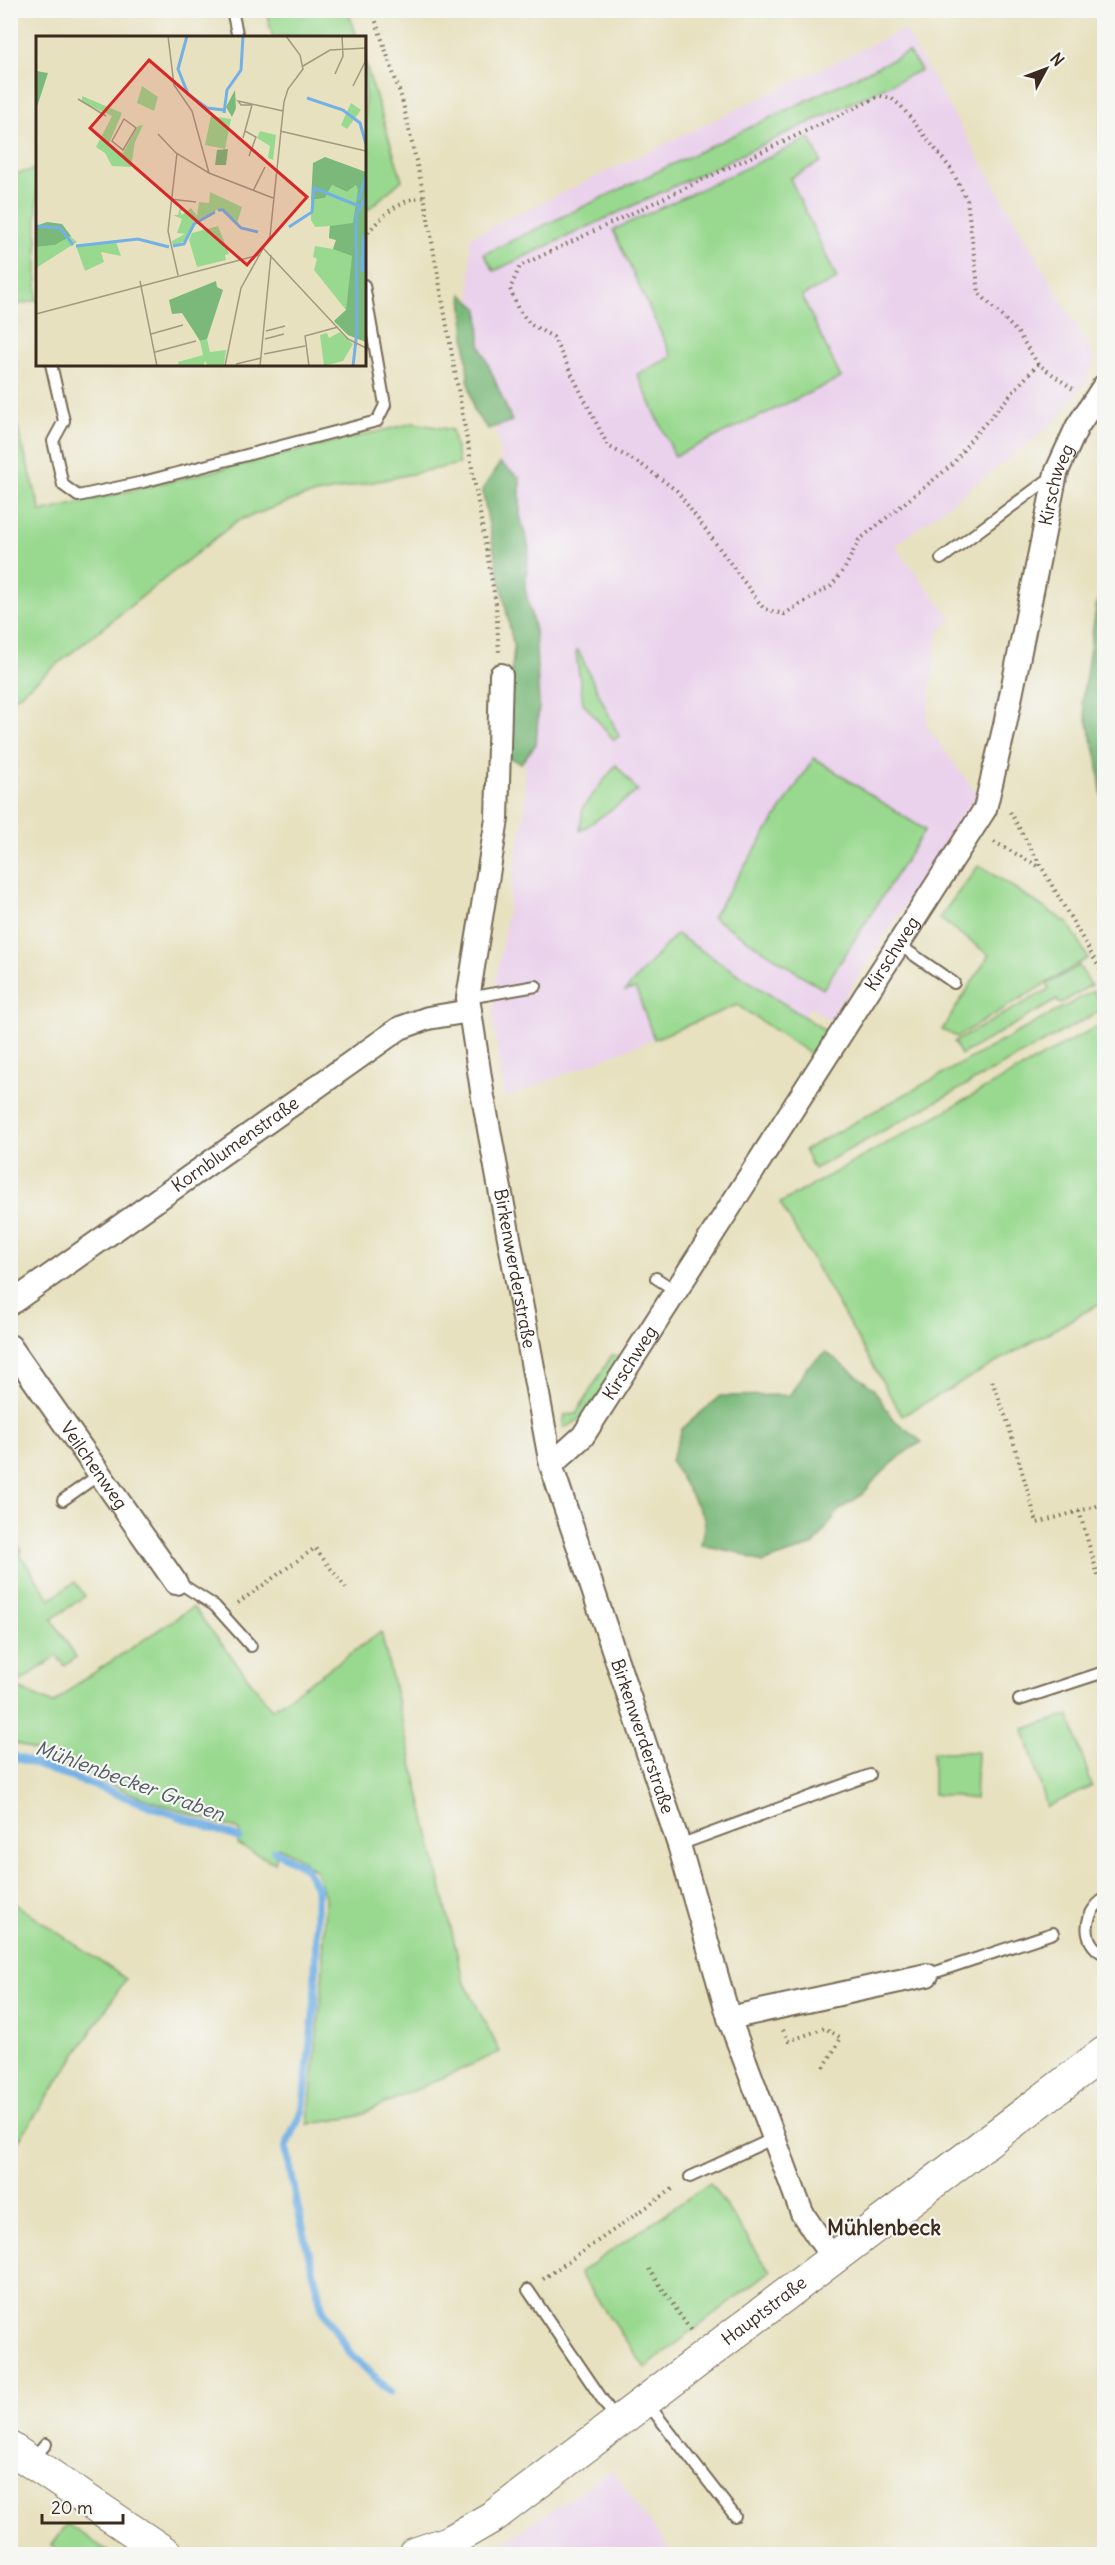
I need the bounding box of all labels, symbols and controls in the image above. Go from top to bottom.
inset map [36,36,366,366]
north arrow [1016,39,1076,99]
text: N [1046,48,1068,70]
street label: Kirschweg [1034,440,1079,528]
street label: Kirschweg [859,912,924,995]
street label: Kornblumenstraße [167,1091,303,1197]
street label: Birkenwerderstraße [489,1187,541,1350]
street label: Kirschweg [597,1321,662,1404]
street label: Veilchenweg [56,1417,133,1514]
street label: Birkenwerderstraße [606,1656,680,1817]
water label: Mühlenbecker Graben [32,1735,228,1826]
district label: Mühlenbeck [827,2214,941,2241]
street label: Hauptstraße [717,2271,811,2350]
scale bar [42,2487,123,2525]
text: 20 m [51,2496,93,2519]

